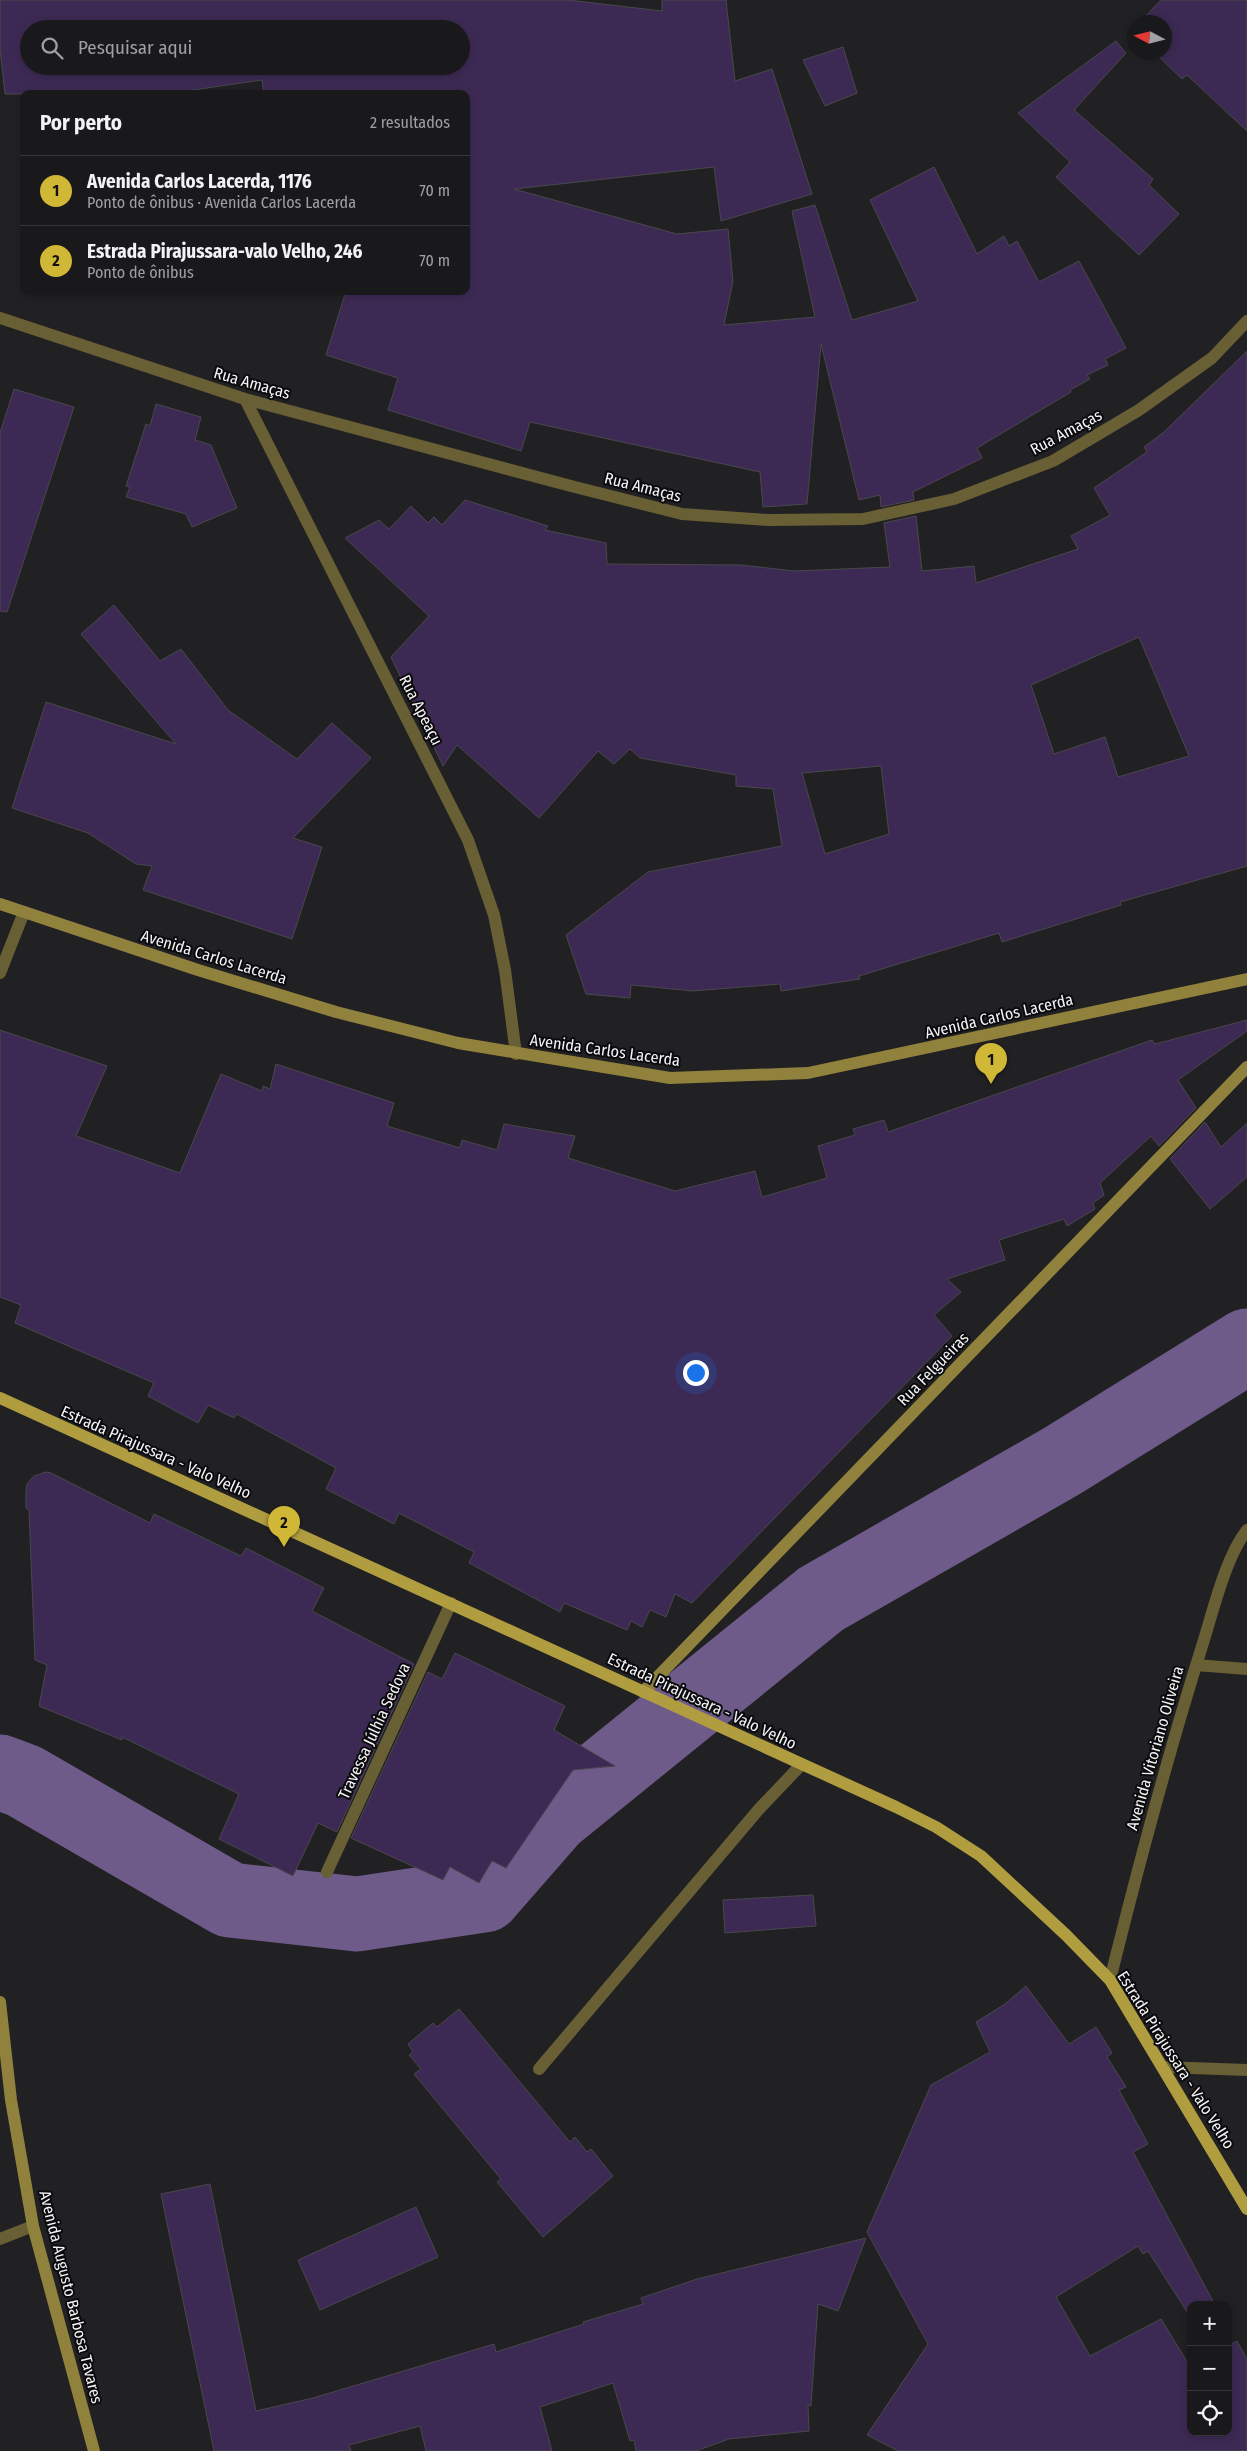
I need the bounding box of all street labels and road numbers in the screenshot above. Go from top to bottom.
street label: Rua Amaças [212,363,293,403]
street label: Rua Amaças [1027,405,1105,459]
street label: Rua Amaças [603,468,684,506]
street label: Rua Apeaçu [395,672,447,748]
street label: Avenida Carlos Lacerda [139,926,289,988]
street label: Avenida Carlos Lacerda [923,990,1075,1042]
street label: Avenida Carlos Lacerda [529,1030,681,1070]
street label: Rua Felgueiras [893,1328,973,1410]
street label: Estrada Pirajussara - Valo Velho [58,1401,254,1503]
street label: Estrada Pirajussara - Valo Velho [605,1649,799,1753]
street label: Travessa Júlhia Sedova [334,1660,414,1802]
street label: Avenida Vitoriano Oliveira [1122,1664,1188,1832]
street label: Estrada Pirajussara - Valo Velho [1113,1968,1239,2152]
street label: Avenida Augusto Barbosa Tavares [35,2189,107,2406]

